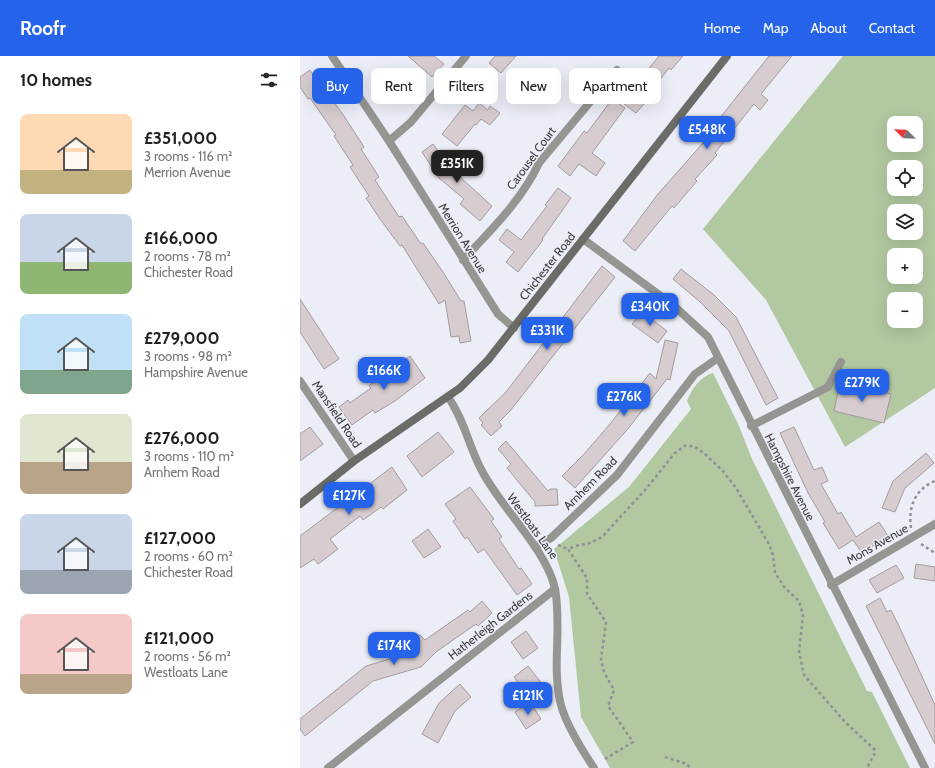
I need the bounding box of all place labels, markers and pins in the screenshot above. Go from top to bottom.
pin: £548K [679,116,735,150]
pin: £351K [429,150,485,184]
pin: £340K [622,293,678,327]
pin: £331K [519,317,575,351]
pin: £166K [356,357,412,391]
pin: £279K [834,369,890,403]
pin: £276K [596,383,652,417]
pin: £127K [321,482,377,516]
pin: £174K [366,632,422,666]
pin: £121K [500,682,556,716]

